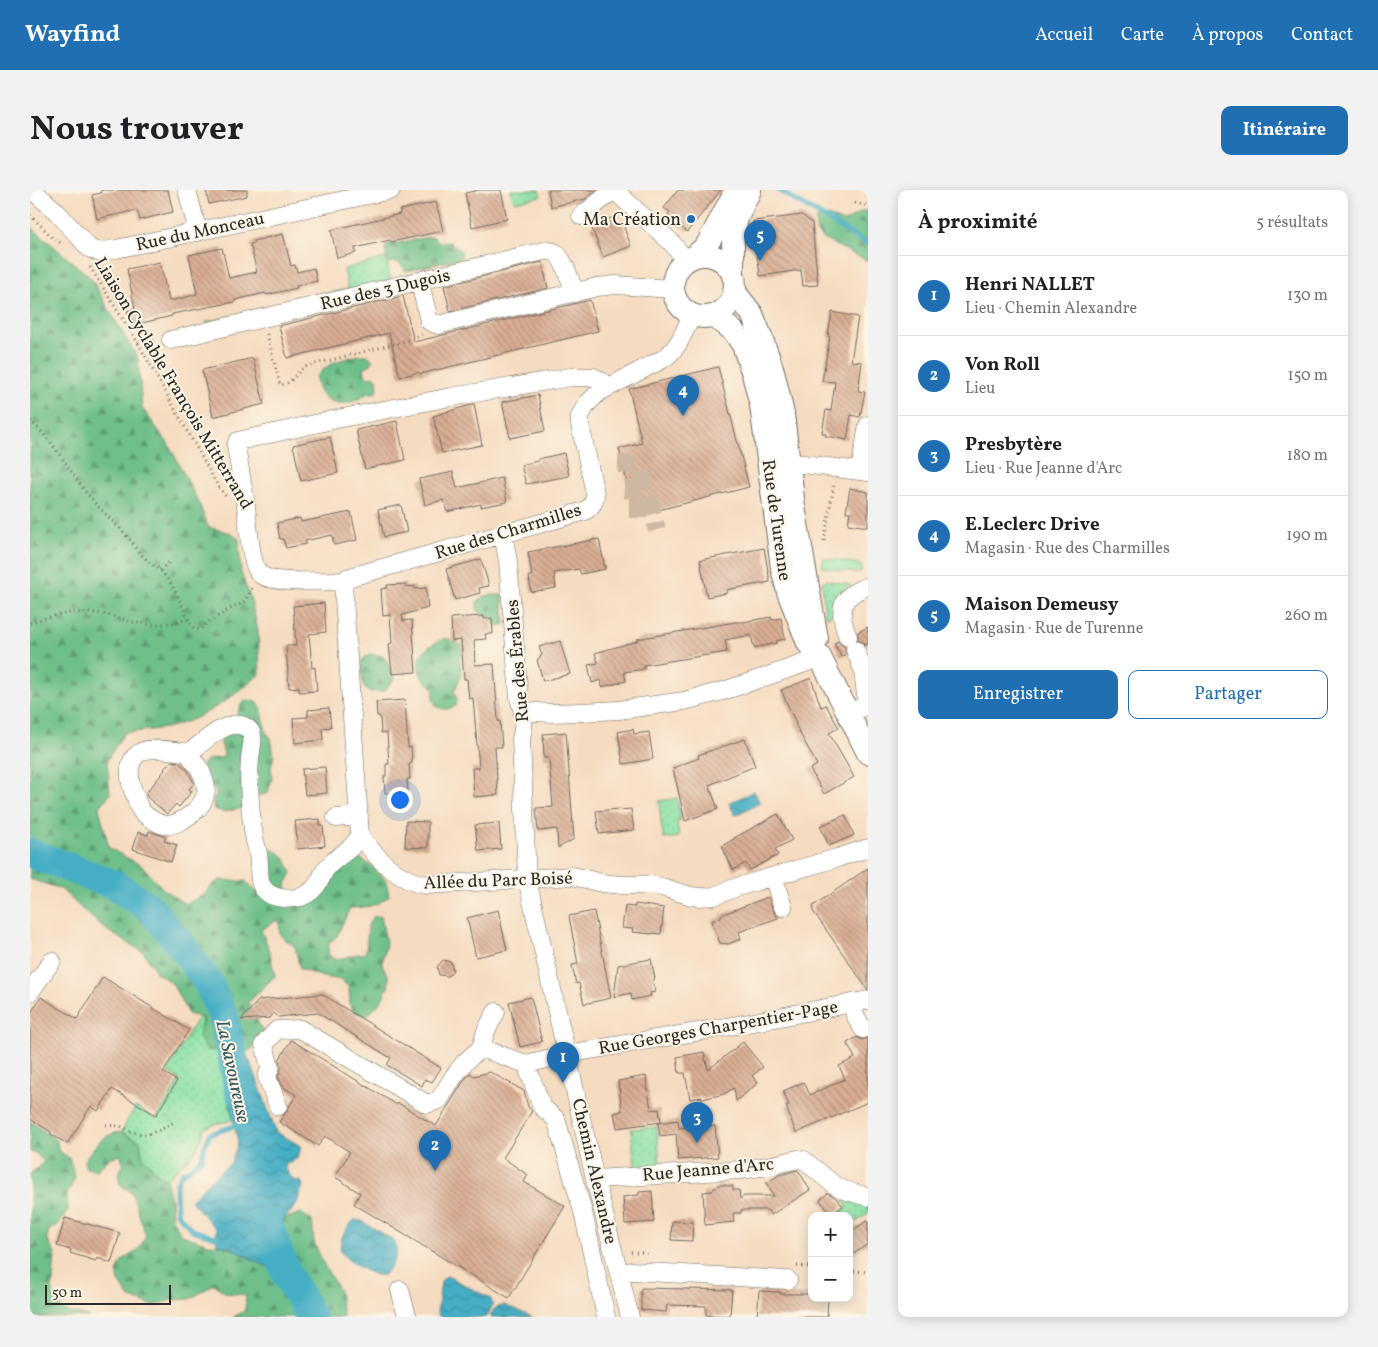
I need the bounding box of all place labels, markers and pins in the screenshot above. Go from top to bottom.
place label: Ma Création [583,208,681,233]
marker: Ma Création [685,213,697,225]
pin: 5 [744,220,776,261]
pin: 4 [667,375,699,416]
pin: 1 [547,1042,579,1083]
pin: 3 [681,1102,713,1143]
pin: 2 [419,1130,451,1171]

